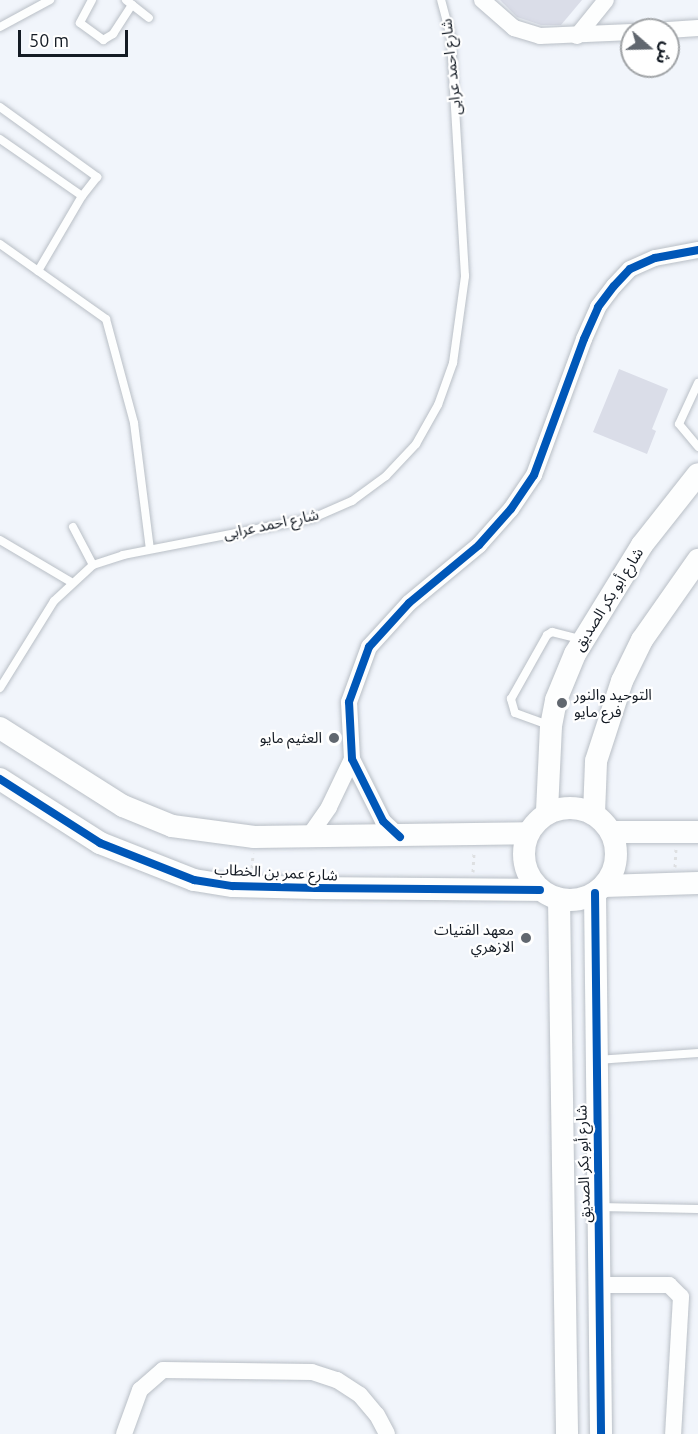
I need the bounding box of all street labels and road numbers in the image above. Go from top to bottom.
street label: شارع احمد عرابى [437,18,465,116]
street label: شارع احمد عرابى [222,505,320,543]
street label: شارع أبو بكر الصديق [569,544,647,654]
street label: شارع عمر بن الخطاب [214,860,338,884]
street label: شارع أبو بكر الصديق [572,1105,594,1223]

